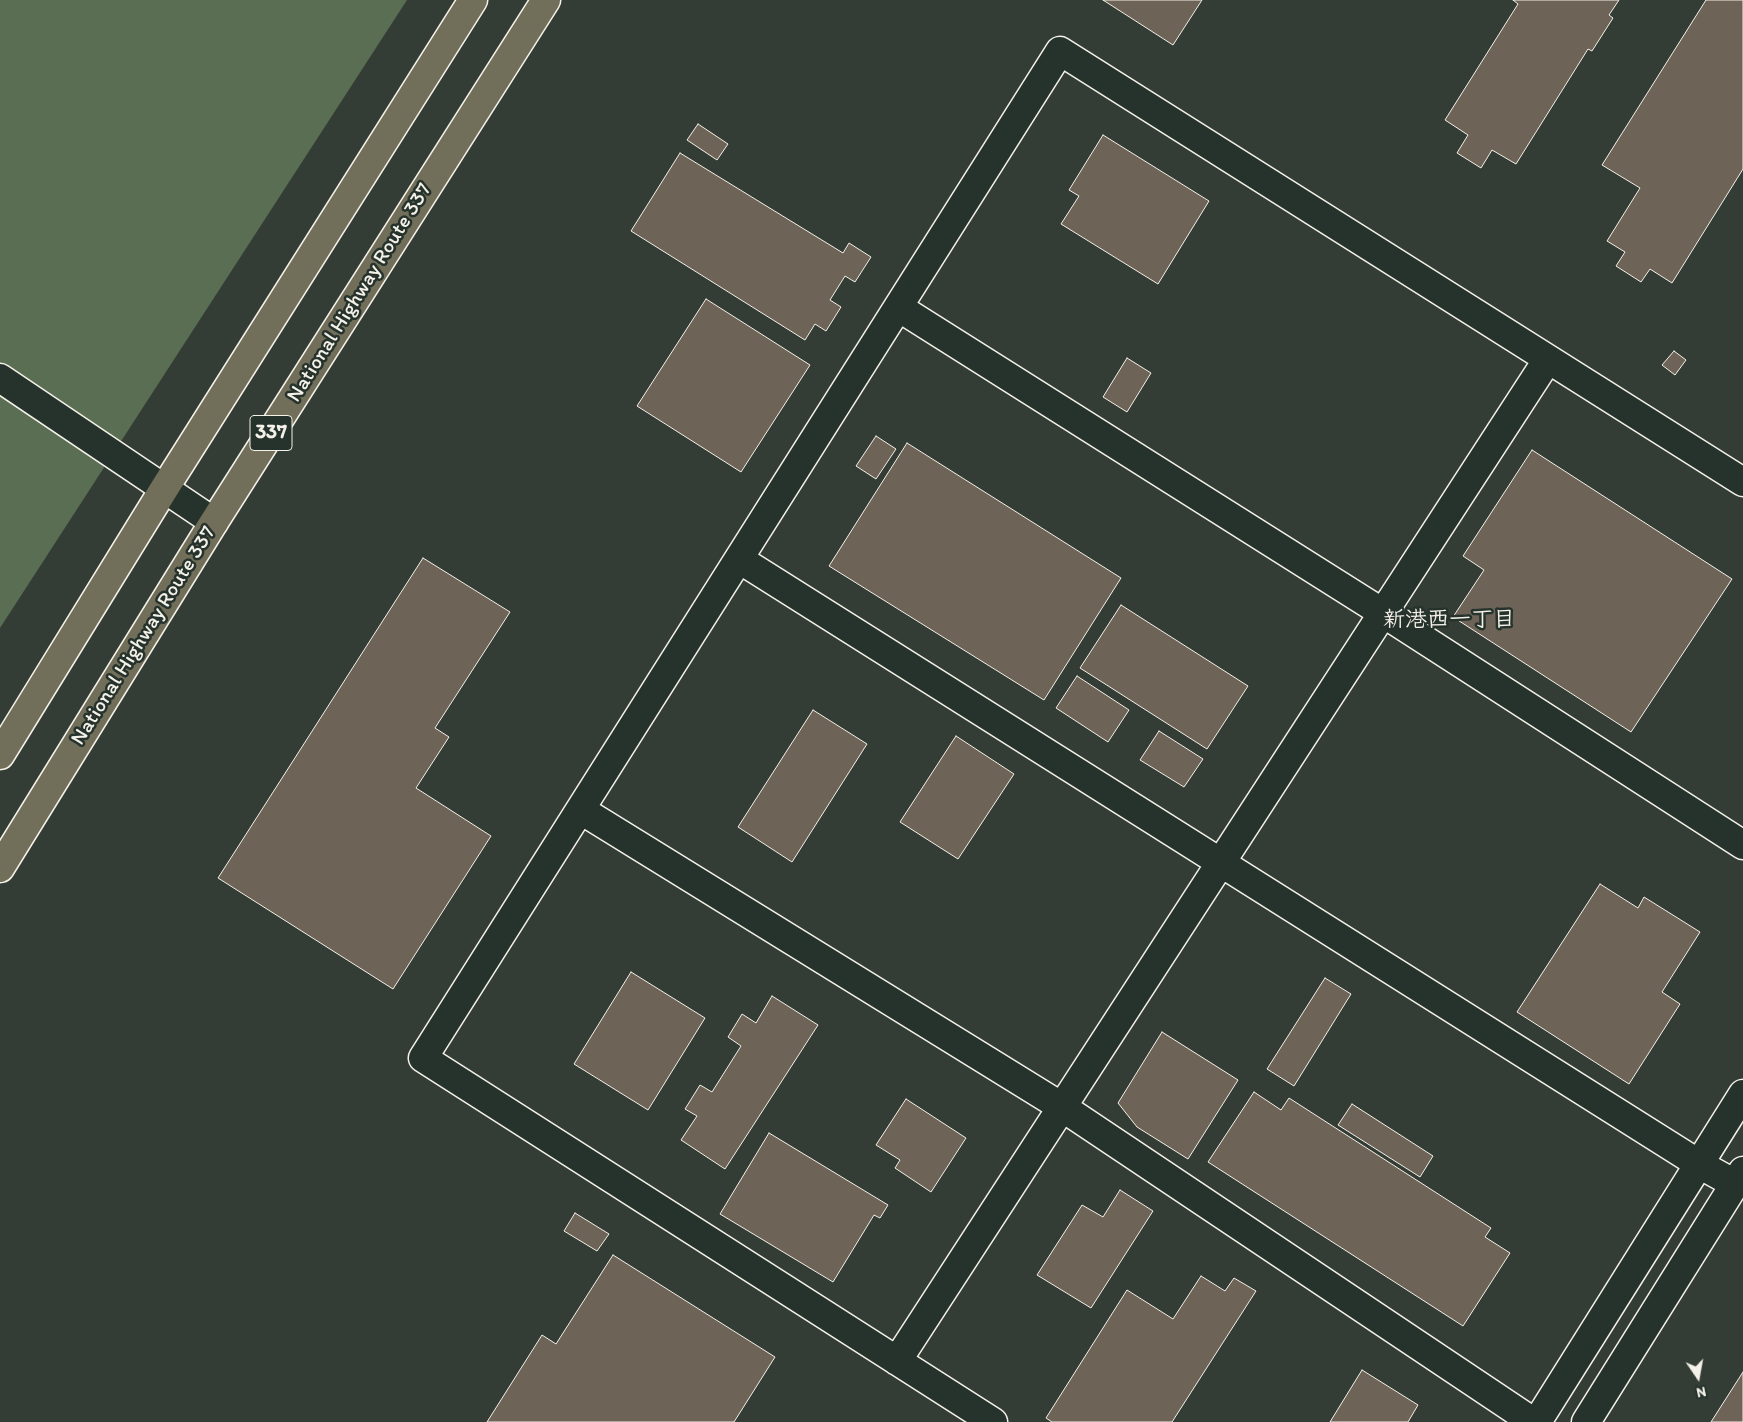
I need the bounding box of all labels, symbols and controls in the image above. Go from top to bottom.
street label: National Highway Route 337 [282,179,438,407]
road number: 337 [250,416,292,450]
street label: National Highway Route 337 [66,522,222,750]
district label: 新港西一丁目 [1383,607,1515,633]
north arrow [1673,1352,1723,1402]
text: N [1695,1383,1708,1401]

